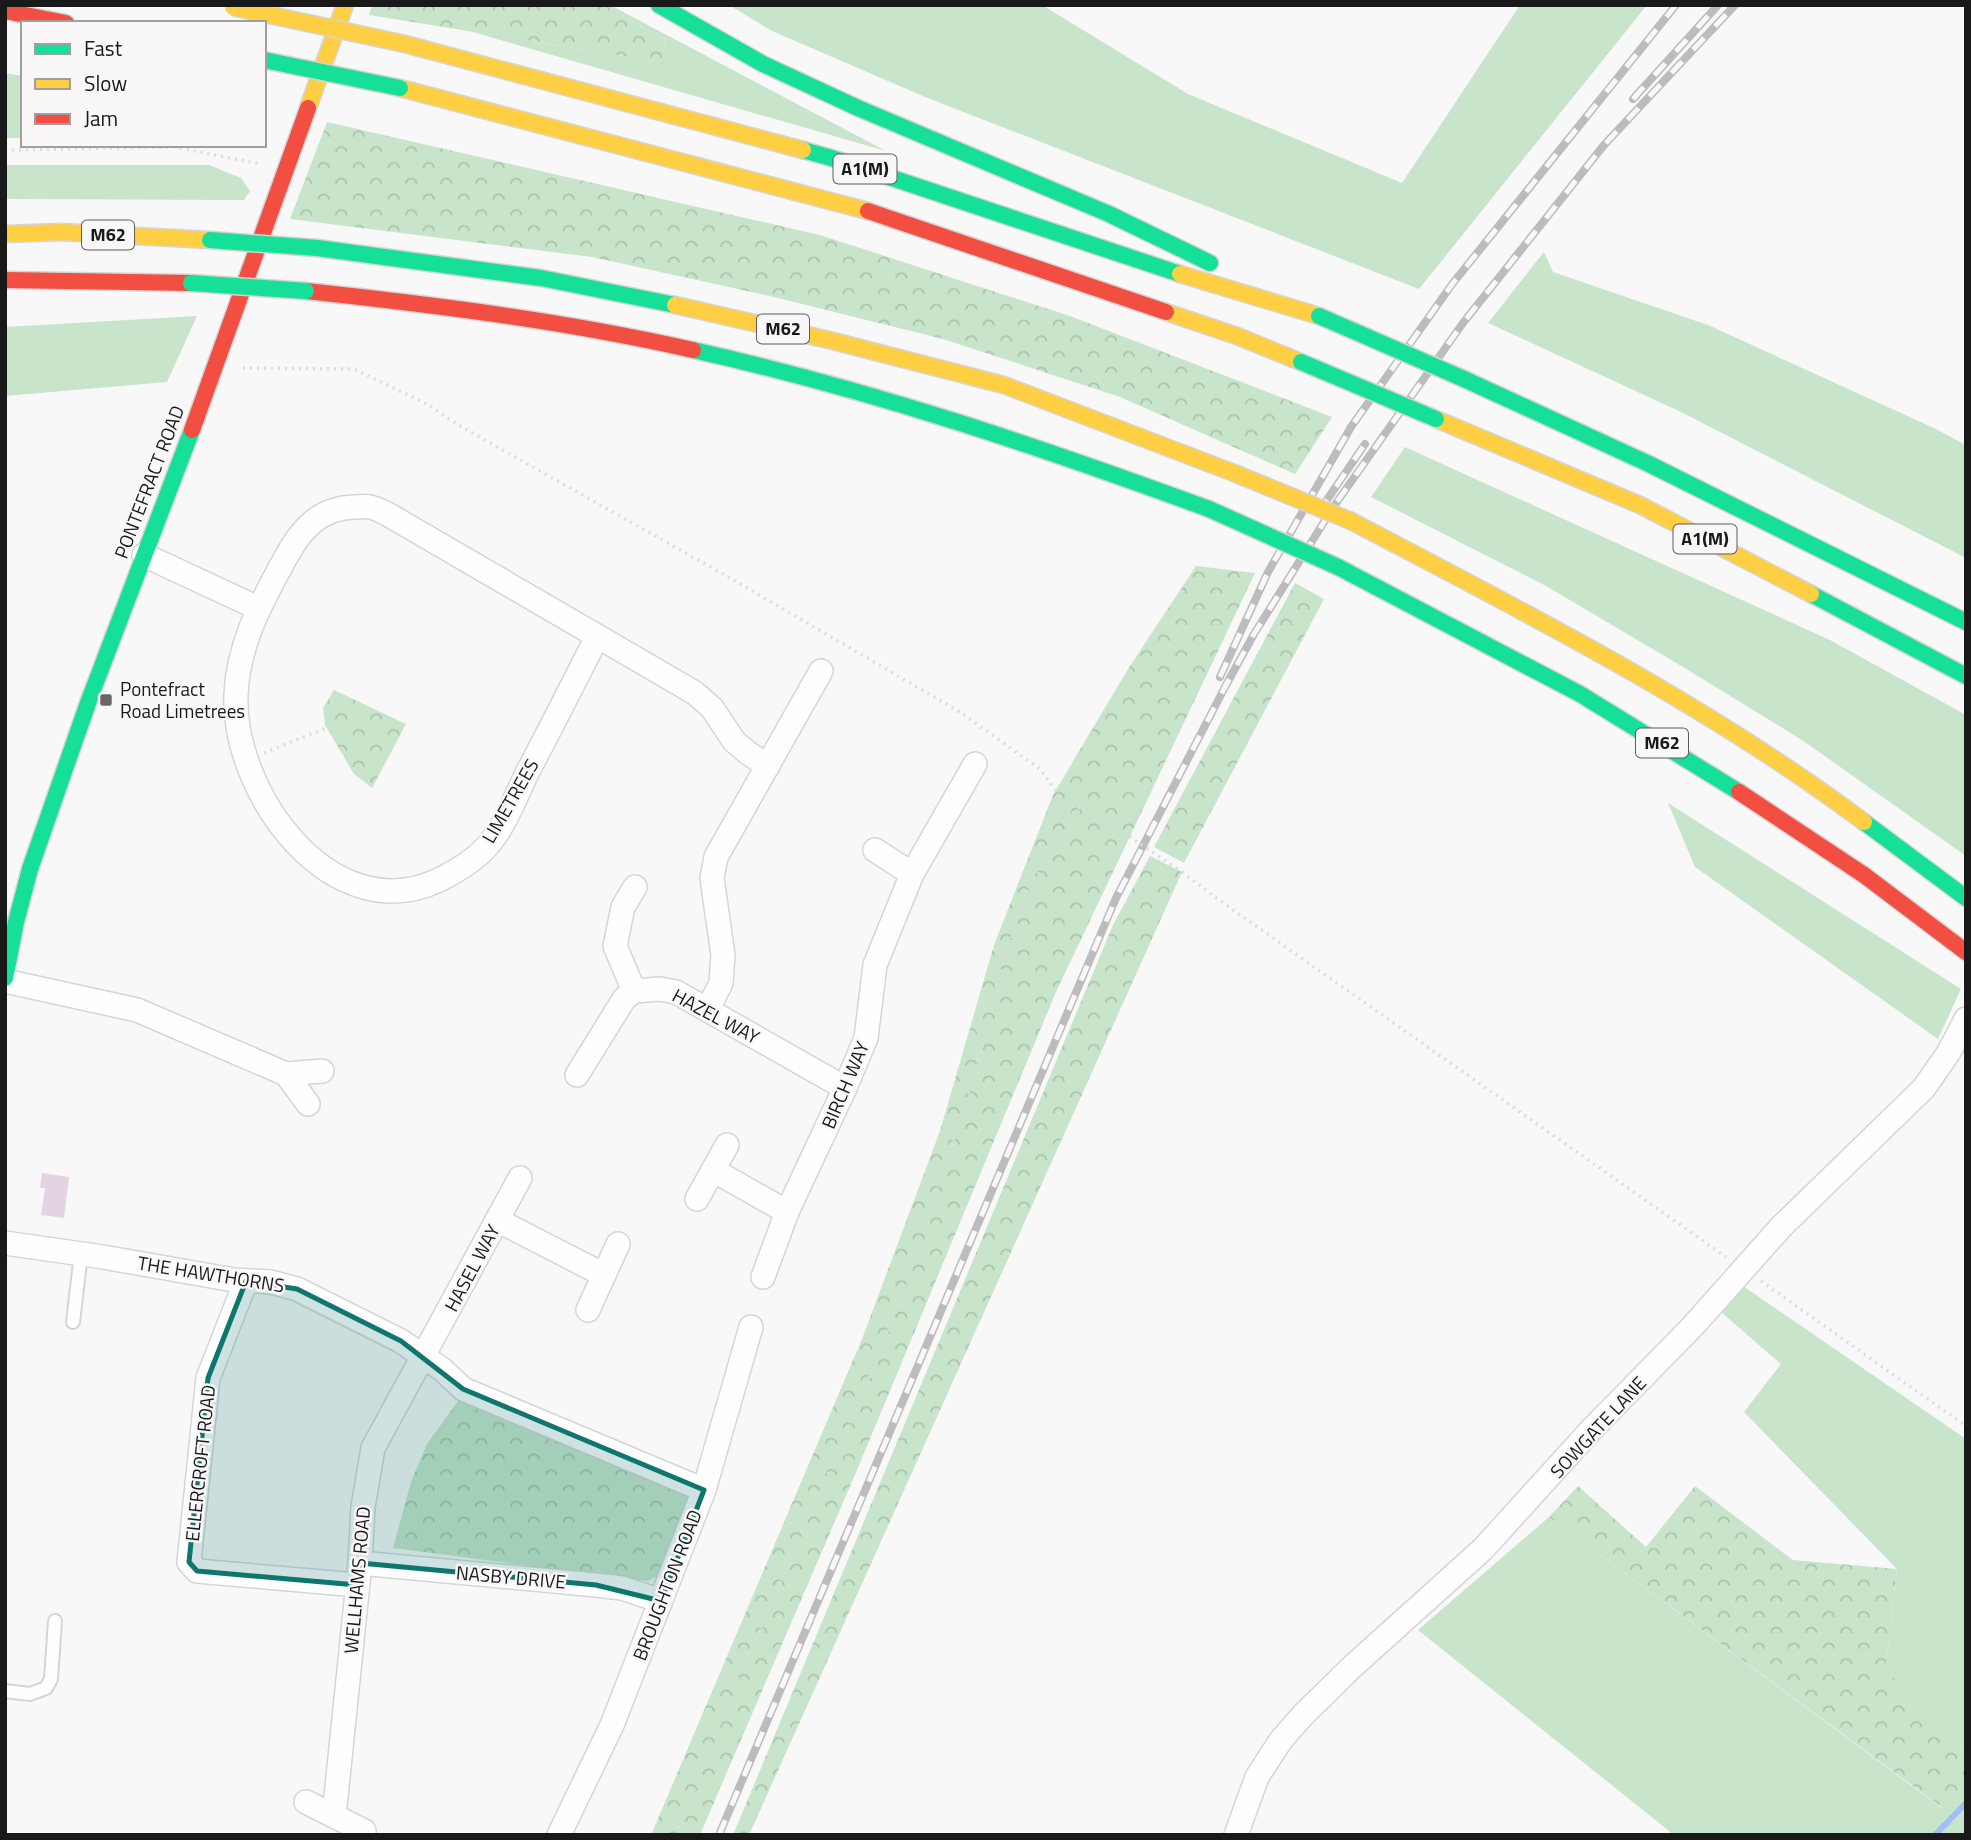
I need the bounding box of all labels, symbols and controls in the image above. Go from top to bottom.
legend [21,21,266,147]
text: Fast [84,32,123,64]
text: Slow [84,67,127,99]
text: Jam [84,102,118,134]
road number: A1(M) [834,154,896,184]
road number: M62 [82,220,134,249]
road number: M62 [757,314,809,344]
street label: PONTEFRACT ROAD [106,401,191,563]
road number: A1(M) [1674,524,1736,554]
place label: Pontefract Road Limetrees [120,674,245,725]
marker: Pontefract Road Limetrees [98,692,114,708]
road number: M62 [1636,728,1688,758]
street label: LIMETREES [474,753,545,848]
street label: HAZEL WAY [667,980,766,1051]
street label: BIRCH WAY [813,1036,876,1133]
street label: HASEL WAY [436,1218,507,1317]
street label: THE HAWTHORNS [136,1248,287,1299]
street label: SOWGATE LANE [1543,1369,1653,1484]
street label: ELLERCROFT ROAD [177,1383,222,1543]
street label: WELLHAMS ROAD [336,1505,377,1655]
street label: BROUGHTON ROAD [624,1505,709,1664]
street label: NASBY DRIVE [455,1557,567,1596]

